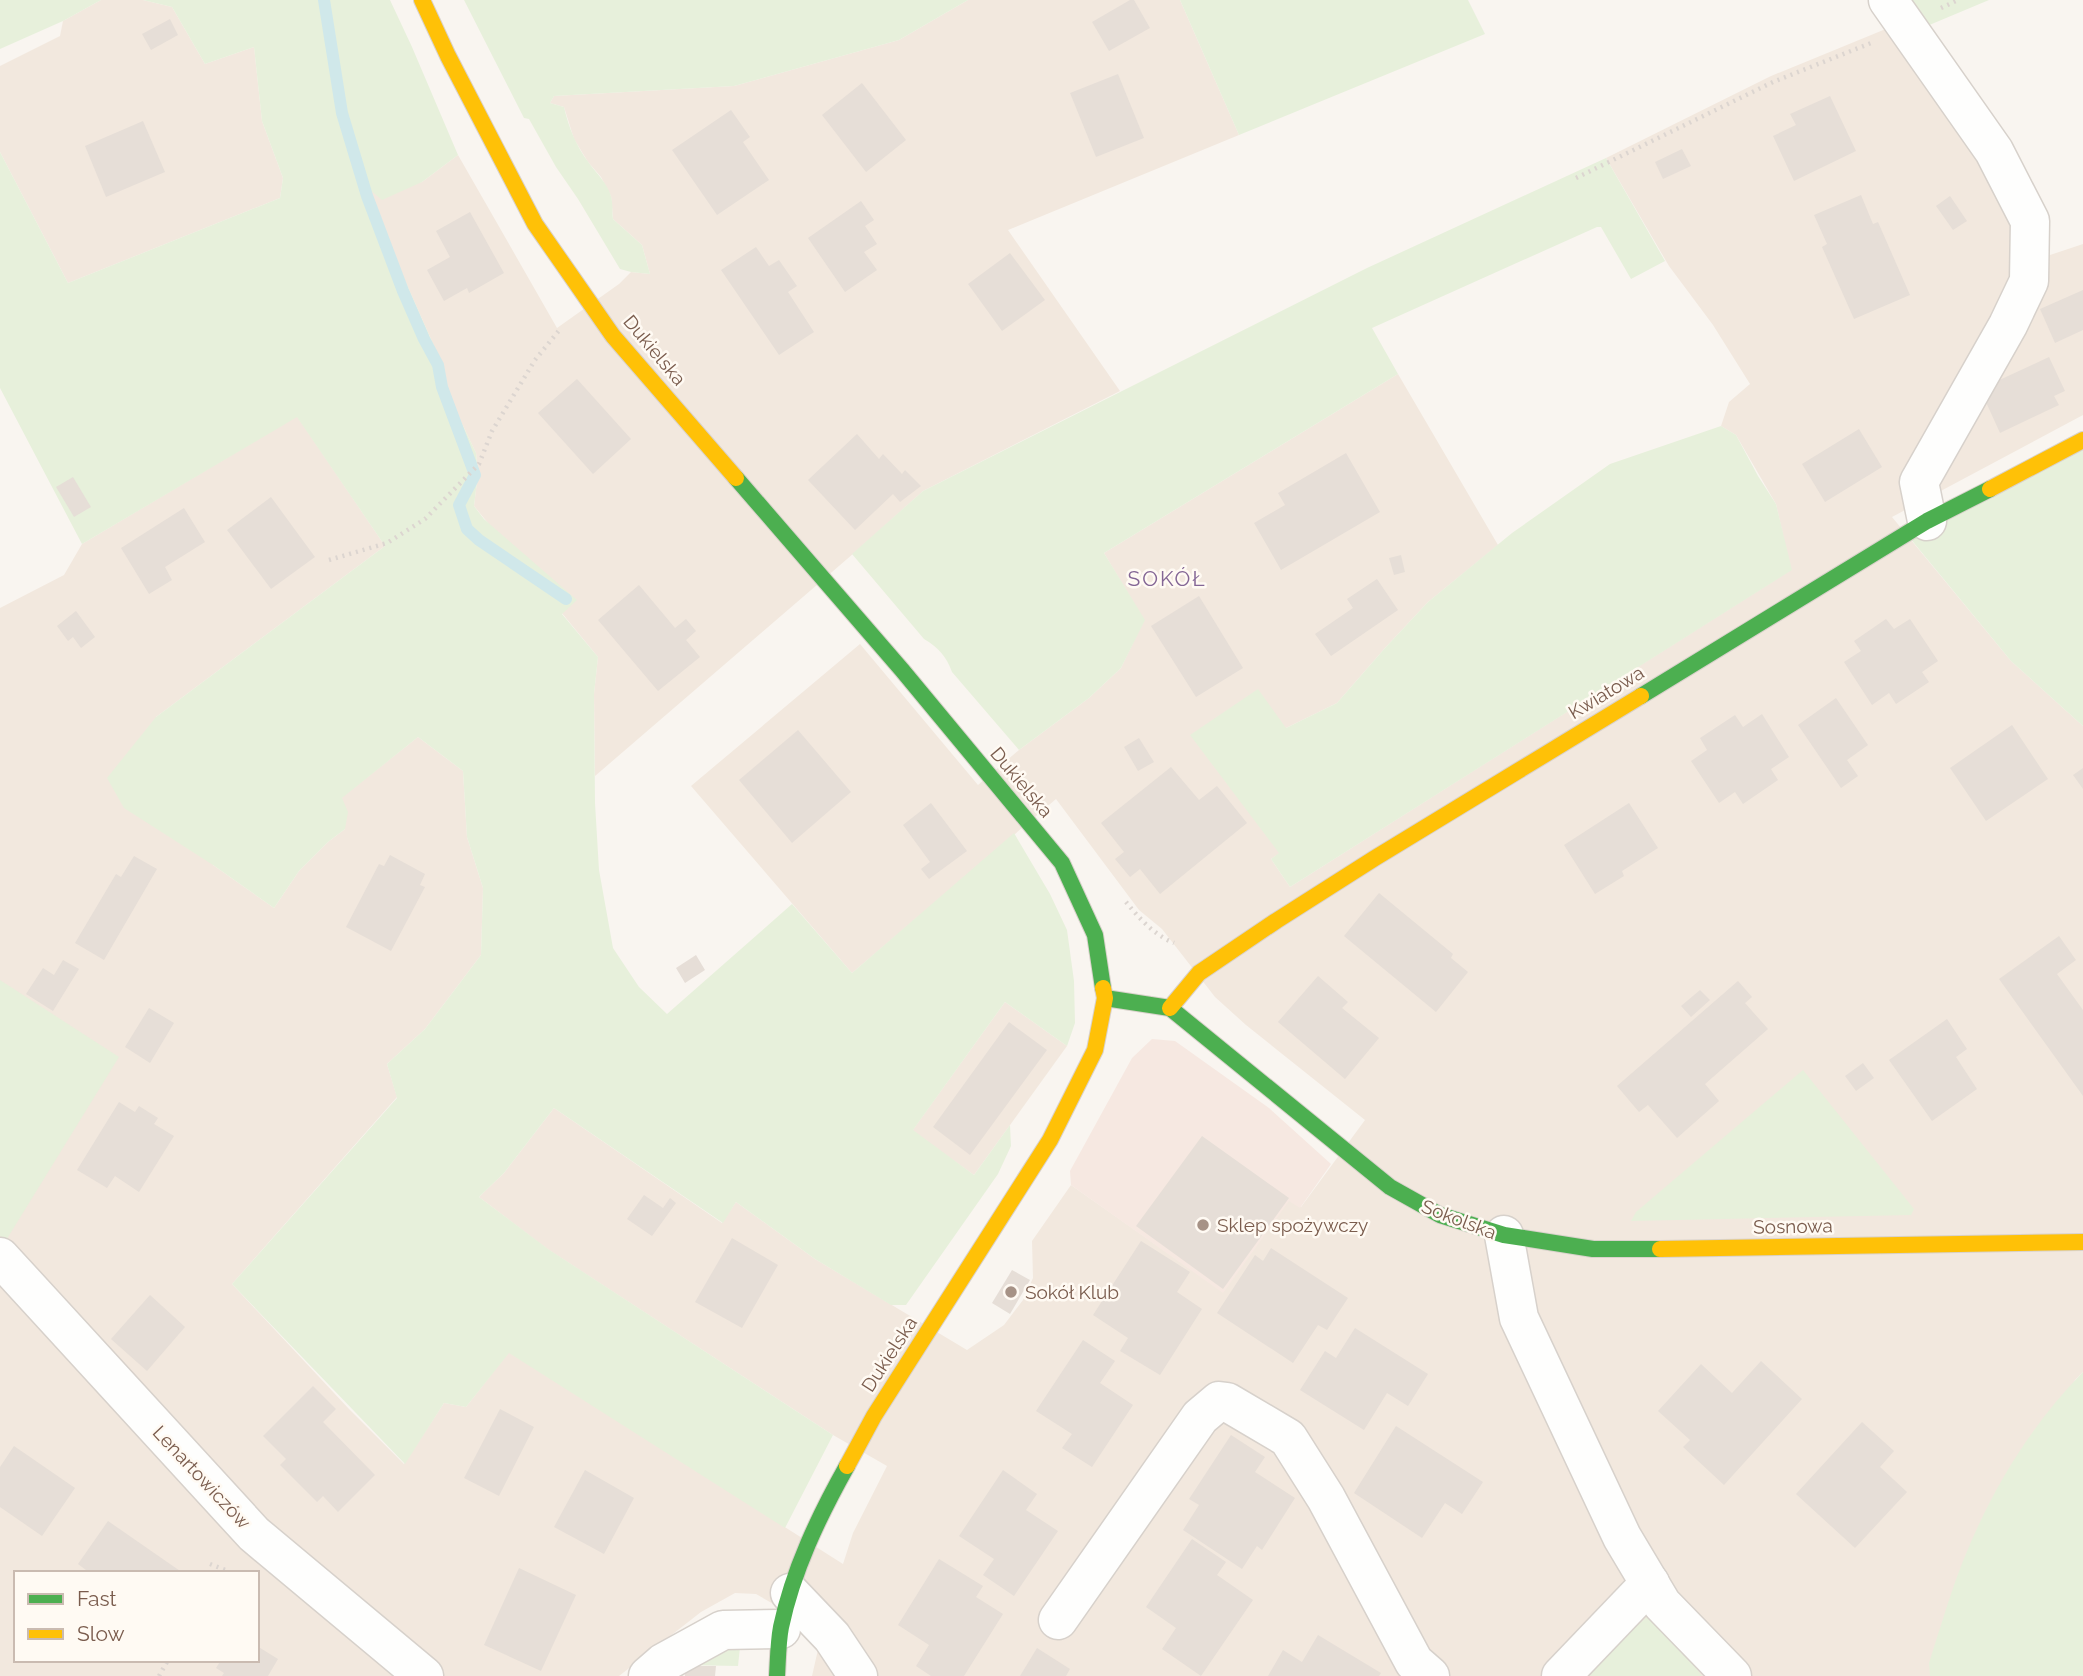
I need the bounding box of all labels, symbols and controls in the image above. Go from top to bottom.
street label: Dukielska [619,310,691,390]
district label: SOKÓŁ [1127,566,1207,591]
street label: Kwiatowa [1564,661,1648,723]
street label: Dukielska [986,742,1058,822]
street label: Sokolska [1418,1195,1500,1243]
place label: Sklep spożywczy [1217,1214,1368,1236]
street label: Sosnowa [1753,1214,1833,1238]
marker: Sklep spożywczy [1195,1217,1211,1233]
place label: Sokół Klub [1025,1281,1119,1303]
marker: Sokół Klub [1003,1284,1019,1300]
street label: Dukielska [857,1312,921,1396]
street label: Lenartowiczów [149,1421,256,1533]
legend [14,1571,259,1662]
text: Fast [77,1586,117,1611]
text: Slow [77,1621,125,1646]

